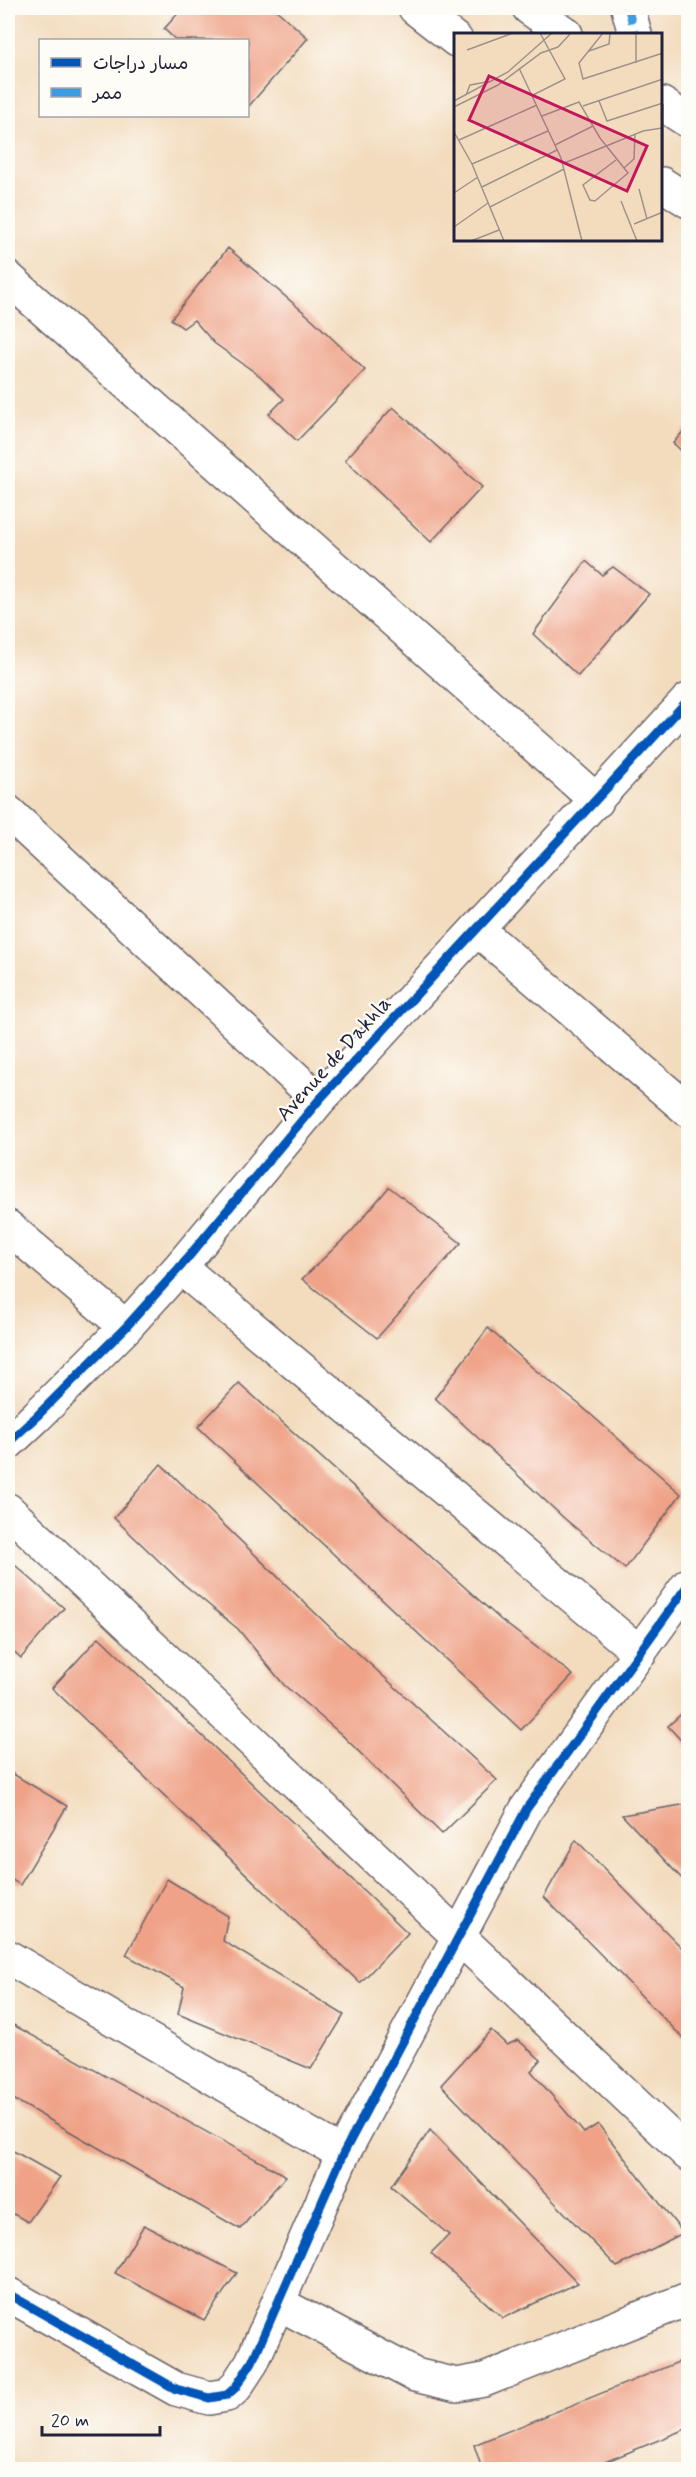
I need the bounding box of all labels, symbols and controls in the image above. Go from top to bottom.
inset map [454,33,663,242]
legend [39,39,249,117]
text: مسار دراجات [93,52,188,76]
text: ممر [91,82,122,106]
street label: Avenue de Dakhla [270,990,398,1128]
scale bar [42,2399,160,2437]
text: 20 m [51,2409,89,2433]

